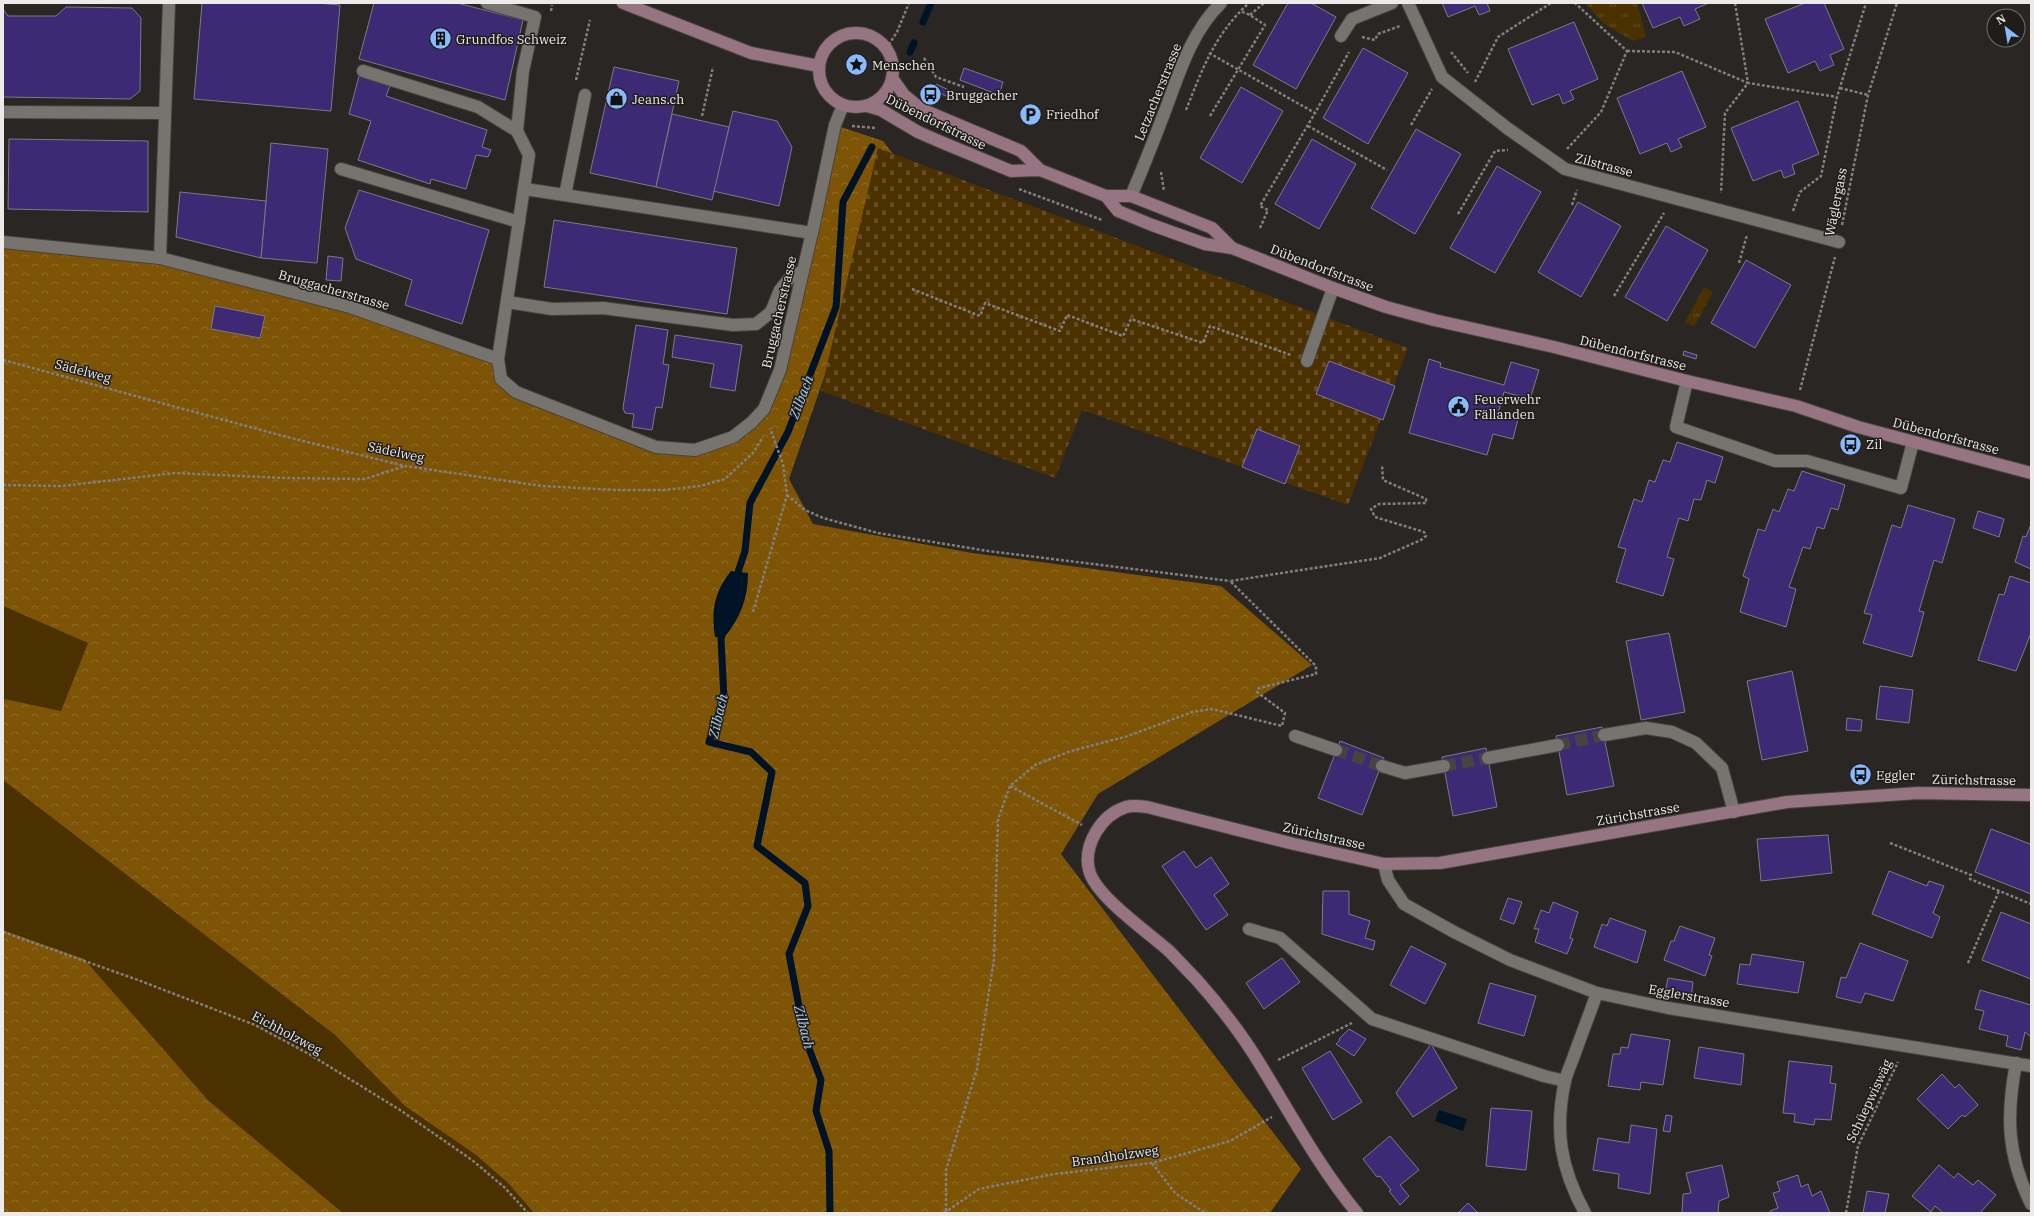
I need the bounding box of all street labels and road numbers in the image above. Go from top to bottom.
street label: Letzacherstrasse [1131,41,1185,143]
street label: Dübendorfstrasse [883,90,989,154]
street label: Zilstrasse [1573,149,1635,181]
street label: Wäglergass [1821,166,1851,238]
street label: Dübendorfstrasse [1268,240,1376,296]
street label: Bruggacherstrasse [758,254,800,370]
street label: Bruggacherstrasse [276,266,392,314]
street label: Dübendorfstrasse [1578,332,1688,374]
street label: Sädelweg [53,355,113,387]
street label: Dübendorfstrasse [1891,414,2001,458]
street label: Sädelweg [366,438,426,466]
street label: Zürichstrasse [1932,771,2016,789]
street label: Zürichstrasse [1595,798,1681,830]
street label: Zürichstrasse [1281,818,1367,854]
street label: Egglerstrasse [1647,980,1731,1012]
street label: Eichholzweg [249,1007,325,1059]
street label: Schüepwiswäg [1842,1057,1896,1145]
street label: Brandholzweg [1070,1141,1160,1171]

